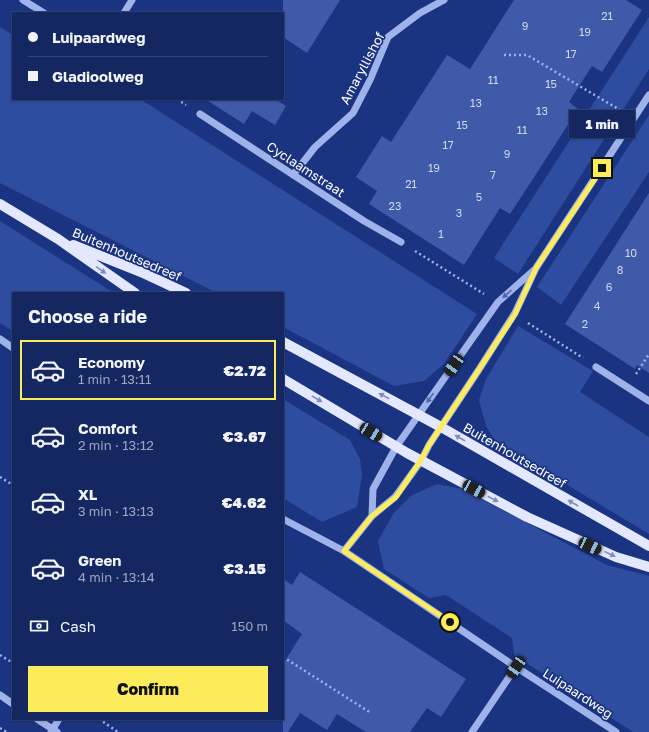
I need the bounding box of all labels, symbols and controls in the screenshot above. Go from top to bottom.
house number: 21 [601,9,613,22]
house number: 9 [522,19,528,32]
house number: 19 [579,25,591,38]
text: Luipaardweg [52,28,145,46]
street label: Amaryllishof [336,29,388,107]
house number: 17 [565,47,577,60]
text: Gladioolweg [52,67,143,85]
house number: 11 [488,73,498,86]
house number: 15 [545,77,557,90]
house number: 13 [470,96,482,109]
house number: 13 [536,104,548,117]
callout: 1 min [569,110,635,138]
text: 1 min [585,116,619,132]
house number: 15 [456,118,468,131]
house number: 11 [517,123,527,136]
street label: Cyclaamstraat [264,138,348,200]
house number: 17 [442,138,454,151]
house number: 9 [504,147,510,160]
route end [593,159,611,177]
house number: 19 [428,161,440,174]
house number: 7 [490,168,496,181]
house number: 21 [405,177,417,190]
house number: 5 [476,190,482,203]
house number: 23 [389,199,401,212]
house number: 3 [456,206,462,219]
street label: Buitenhoutsedreef [70,224,184,284]
house number: 1 [438,227,444,240]
house number: 10 [625,246,637,259]
house number: 8 [617,263,624,276]
one-way arrow [96,266,106,274]
house number: 6 [606,280,613,293]
one-way arrow [502,289,512,299]
house number: 4 [594,299,601,312]
text: Choose a ride [28,305,147,327]
house number: 2 [582,317,588,330]
icon: car [30,352,66,388]
car [442,352,466,378]
text: Economy [78,353,145,371]
text: €2.72 [223,361,266,379]
text: 1 min · 13:11 [78,371,151,387]
one-way arrow [378,393,390,400]
one-way arrow [426,393,434,403]
one-way arrow [311,396,323,403]
icon: car [30,418,66,454]
text: Comfort [78,419,137,437]
street label: Buitenhoutsedreef [460,419,570,491]
car [358,421,384,443]
text: €3.67 [223,427,266,445]
one-way arrow [454,435,466,442]
text: 2 min · 13:12 [78,437,154,453]
car [461,478,487,500]
icon: car [30,484,66,520]
text: XL [78,485,97,503]
text: €4.62 [222,493,266,511]
one-way arrow [487,495,499,502]
one-way arrow [567,499,579,506]
text: 3 min · 13:13 [78,503,154,519]
car [577,535,603,557]
icon: car [30,550,66,586]
text: Green [78,551,121,569]
one-way arrow [604,551,616,558]
text: €3.15 [223,559,266,577]
text: 4 min · 13:14 [78,569,155,585]
route start [441,613,459,631]
icon: cash [28,615,50,637]
text: Cash [60,617,96,635]
text: 150 m [231,618,268,634]
car [504,654,528,680]
street label: Luipaardweg [540,664,616,722]
button: Confirm [28,666,268,712]

